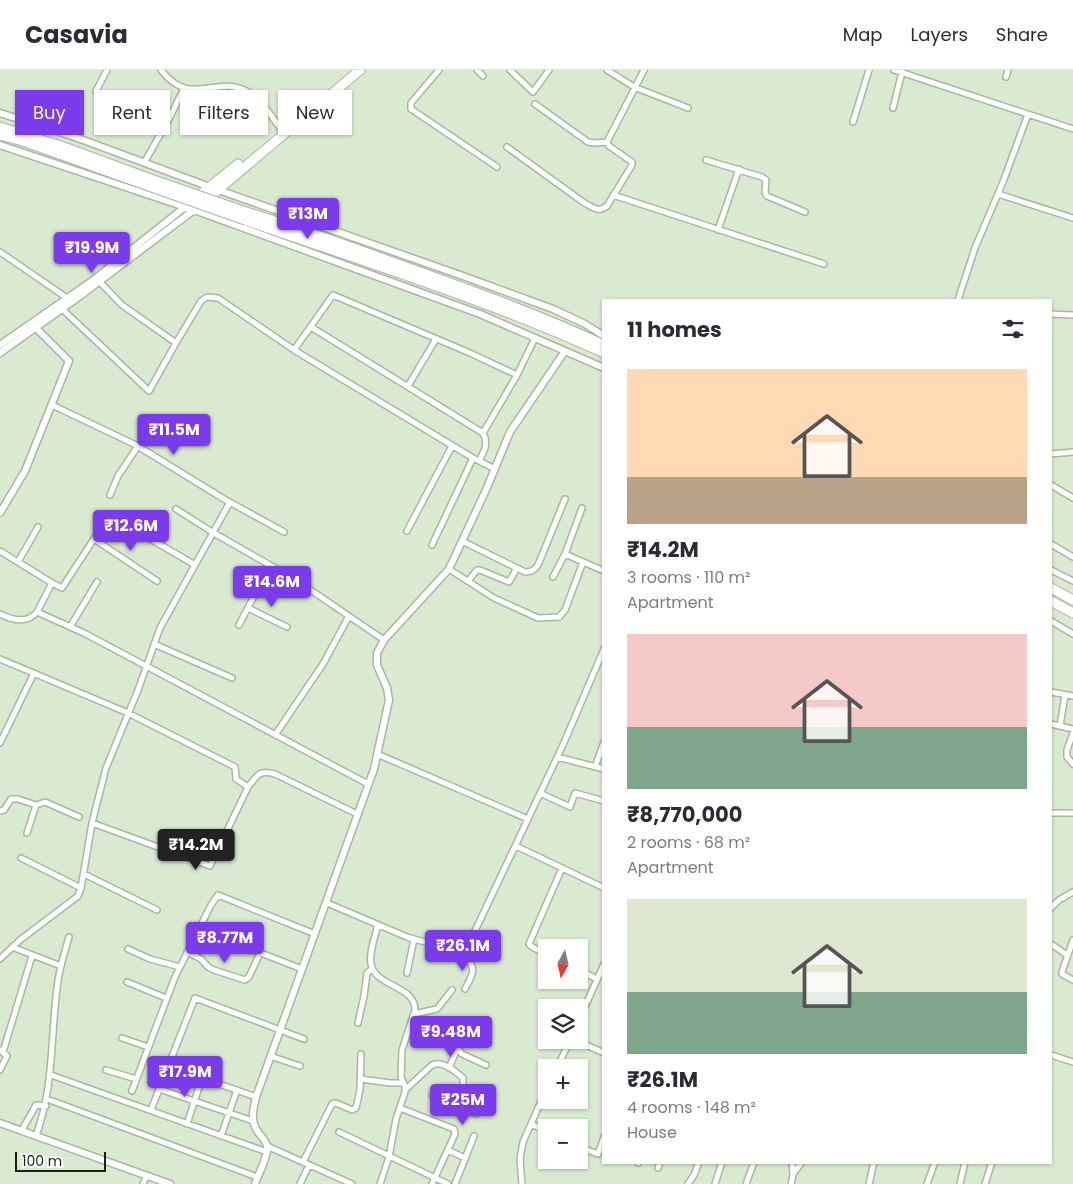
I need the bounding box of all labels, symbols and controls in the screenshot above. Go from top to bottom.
text: Casavia [25,18,128,51]
text: Map [843,22,883,47]
text: Layers [911,22,968,47]
text: Share [996,22,1048,47]
chip: Buy [15,90,84,135]
chip: Rent [94,90,170,135]
chip: Filters [180,90,268,135]
chip: New [278,90,352,135]
pin: ₹13M [278,198,338,240]
text: ₹13M [288,202,328,225]
pin: ₹19.9M [51,232,133,274]
text: ₹19.9M [65,236,119,259]
text: 11 homes [627,315,722,344]
icon: filters [999,315,1027,343]
icon: home [782,401,872,491]
pin: ₹11.5M [133,414,215,456]
text: ₹11.5M [148,418,200,441]
pin: ₹12.6M [90,510,172,552]
text: ₹12.6M [104,514,158,537]
text: ₹14.2M [627,535,699,564]
pin: ₹14.6M [231,566,313,608]
text: 3 rooms · 110 m² [627,566,750,589]
text: ₹14.6M [244,570,300,593]
text: Apartment [627,591,714,614]
icon: home [782,666,872,756]
text: ₹8,770,000 [627,800,742,829]
pin: ₹14.2M [155,828,237,871]
text: 2 rooms · 68 m² [627,831,750,854]
text: ₹14.2M [169,833,223,856]
text: Apartment [627,856,714,879]
pin: ₹8.77M [184,922,266,964]
text: ₹8.77M [197,926,253,949]
pin: ₹26.1M [422,930,504,972]
icon: home [782,931,872,1021]
text: ₹26.1M [436,934,490,957]
north arrow [538,939,588,989]
map controls [538,939,588,1169]
button: layers [538,999,588,1049]
pin: ₹9.48M [410,1016,492,1058]
text: ₹9.48M [421,1020,481,1043]
pin: ₹17.9M [144,1056,226,1098]
button: + [538,1059,588,1109]
text: ₹17.9M [158,1060,212,1083]
text: ₹26.1M [627,1065,698,1094]
pin: ₹25M [433,1084,493,1126]
text: ₹25M [441,1088,485,1111]
text: 4 rooms · 148 m² [627,1096,756,1119]
button: − [538,1119,588,1169]
text: House [627,1121,677,1144]
scale bar [15,1149,106,1172]
text: 100 m [22,1151,62,1171]

